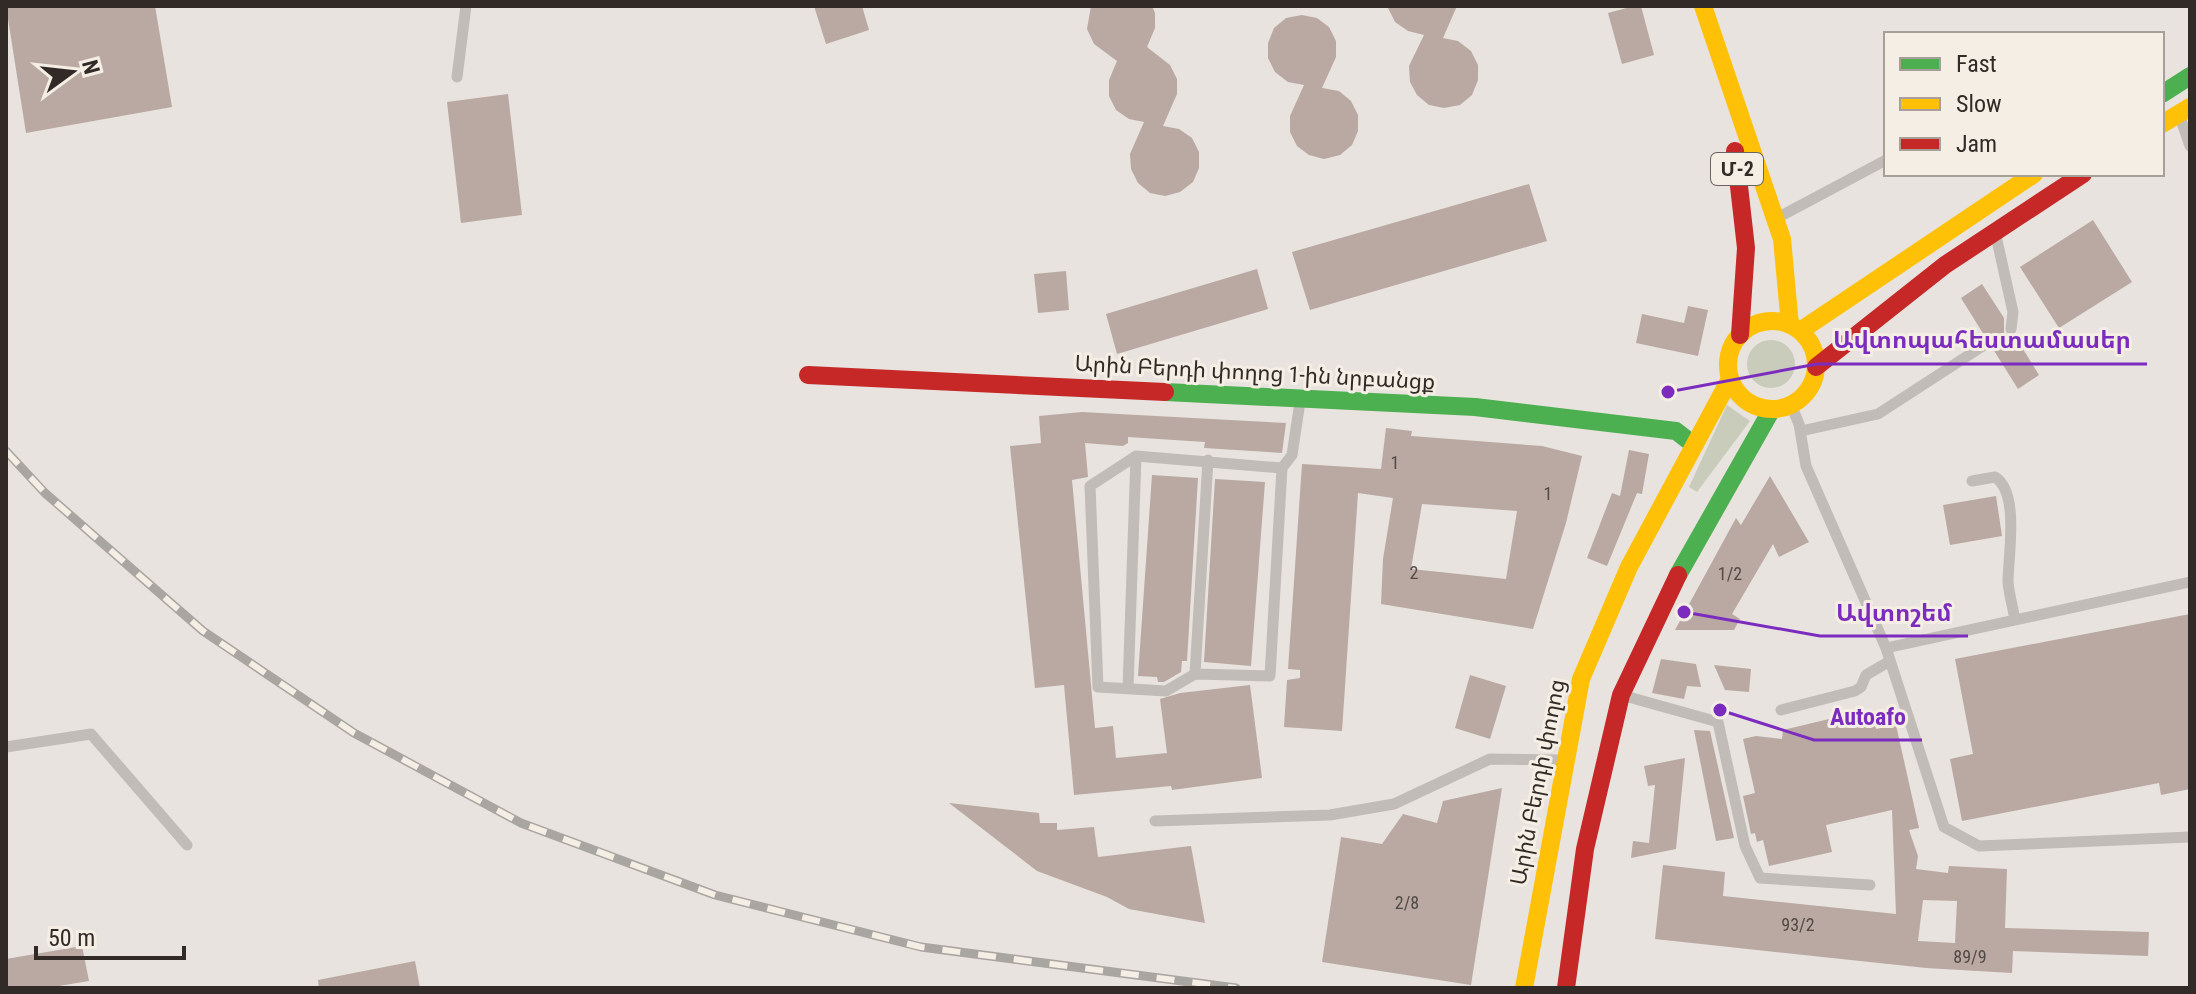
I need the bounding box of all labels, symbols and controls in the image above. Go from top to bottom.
north arrow [32,32,112,112]
legend [1884,32,2164,176]
text: Fast [1956,50,1997,78]
text: N [77,57,105,77]
text: Slow [1956,90,2002,118]
text: Jam [1956,130,1997,158]
road number: Մ-2 [1711,153,1763,185]
callout: Ավտոպահեստամասեր [1817,316,2147,364]
text: Ավտոպահեստամասեր [1833,326,2131,354]
street label: Արին Բերդի փողոց 1-ին նրբանցք [1074,351,1436,394]
house number: 1 [1391,452,1399,473]
house number: 1 [1544,483,1552,504]
house number: 2 [1410,562,1419,583]
house number: 1/2 [1718,563,1742,584]
callout: Ավտոշեմ [1820,588,1968,636]
text: Ավտոշեմ [1836,599,1952,627]
street label: Արին Բերդի փողոց [1505,677,1570,887]
callout: Autoafo [1814,692,1922,740]
text: Autoafo [1830,703,1906,731]
house number: 2/8 [1395,892,1419,913]
scale bar [36,910,184,960]
house number: 93/2 [1781,914,1815,935]
text: 50 m [48,924,95,952]
house number: 89/9 [1953,946,1987,967]

